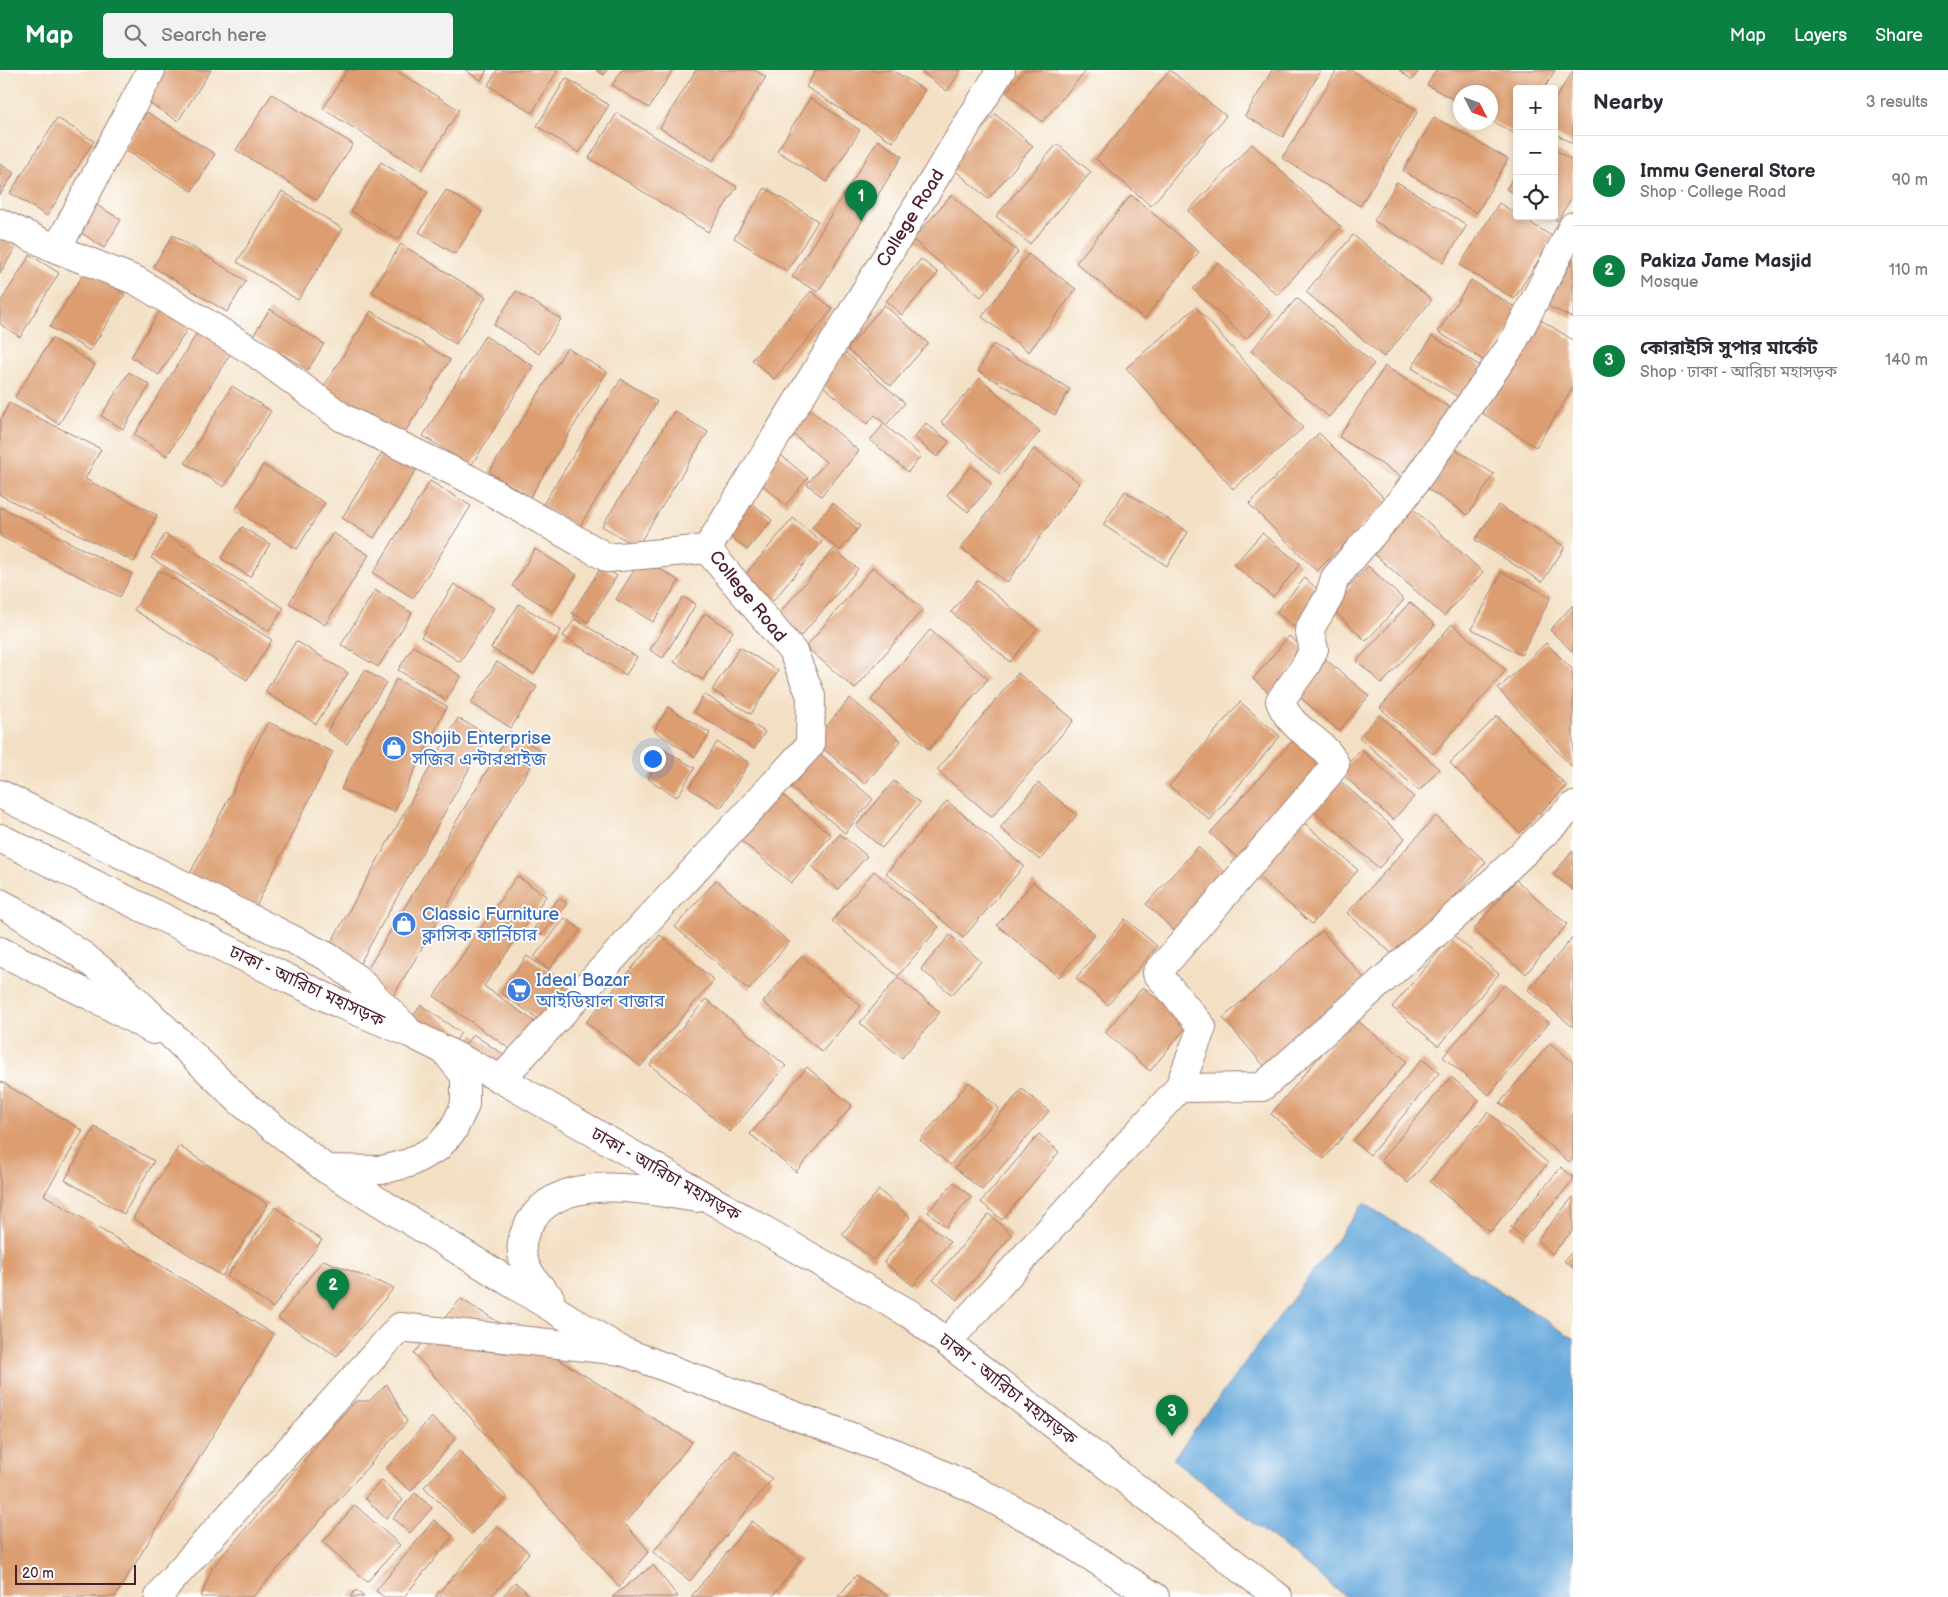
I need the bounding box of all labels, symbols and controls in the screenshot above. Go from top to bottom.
search box [103,13,453,58]
text: Map [25,21,73,50]
icon: search [121,21,149,49]
text: Search here [161,24,267,47]
text: Map [1730,25,1766,46]
text: Layers [1794,25,1847,46]
text: Share [1875,25,1923,46]
north arrow [1453,85,1498,130]
map controls [1513,85,1558,220]
button: + [1513,85,1558,130]
text: Nearby [1593,90,1663,115]
text: 3 results [1866,93,1928,112]
button: − [1513,130,1558,175]
text: Immu General Store [1640,160,1815,183]
street label: College Road [872,166,949,271]
text: 1 [1606,171,1612,190]
text: 90 m [1892,171,1928,190]
button: locate [1513,175,1558,220]
pin: 1 [845,180,877,221]
text: Shop · College Road [1640,183,1786,202]
text: Pakiza Jame Masjid [1640,250,1812,273]
text: 2 [1604,261,1614,280]
text: 110 m [1889,261,1928,280]
text: Mosque [1640,273,1699,292]
text: কোরাইসি সুপার মার্কেট [1640,337,1818,360]
text: 3 [1604,351,1614,370]
text: 140 m [1885,351,1928,370]
text: Shop · ঢাকা - আরিচা মহাসড়ক [1640,363,1837,382]
street label: College Road [704,547,791,646]
place label: Shojib Enterprise সজিব এন্টারপ্রাইজ [411,728,551,770]
shop icon: Shojib Enterprise সজিব এন্টারপ্রাইজ [381,735,407,761]
your location [640,746,666,772]
place label: Classic Furniture ক্লাসিক ফার্নিচার [421,904,559,946]
shop icon: Classic Furniture ক্লাসিক ফার্নিচার [391,911,417,937]
street label: ঢাকা - আরিচা মহাসড়ক [225,941,388,1032]
place label: Ideal Bazar আইডিয়াল বাজার [535,970,665,1012]
supermarket icon: Ideal Bazar আইডিয়াল বাজার [506,977,532,1003]
street label: ঢাকা - আরিচা মহাসড়ক [587,1123,744,1226]
pin: 2 [317,1269,349,1310]
street label: ঢাকা - আরিচা মহাসড়ক [934,1329,1081,1450]
pin: 3 [1156,1395,1188,1436]
scale bar [15,1562,136,1585]
text: 20 m [22,1565,54,1582]

